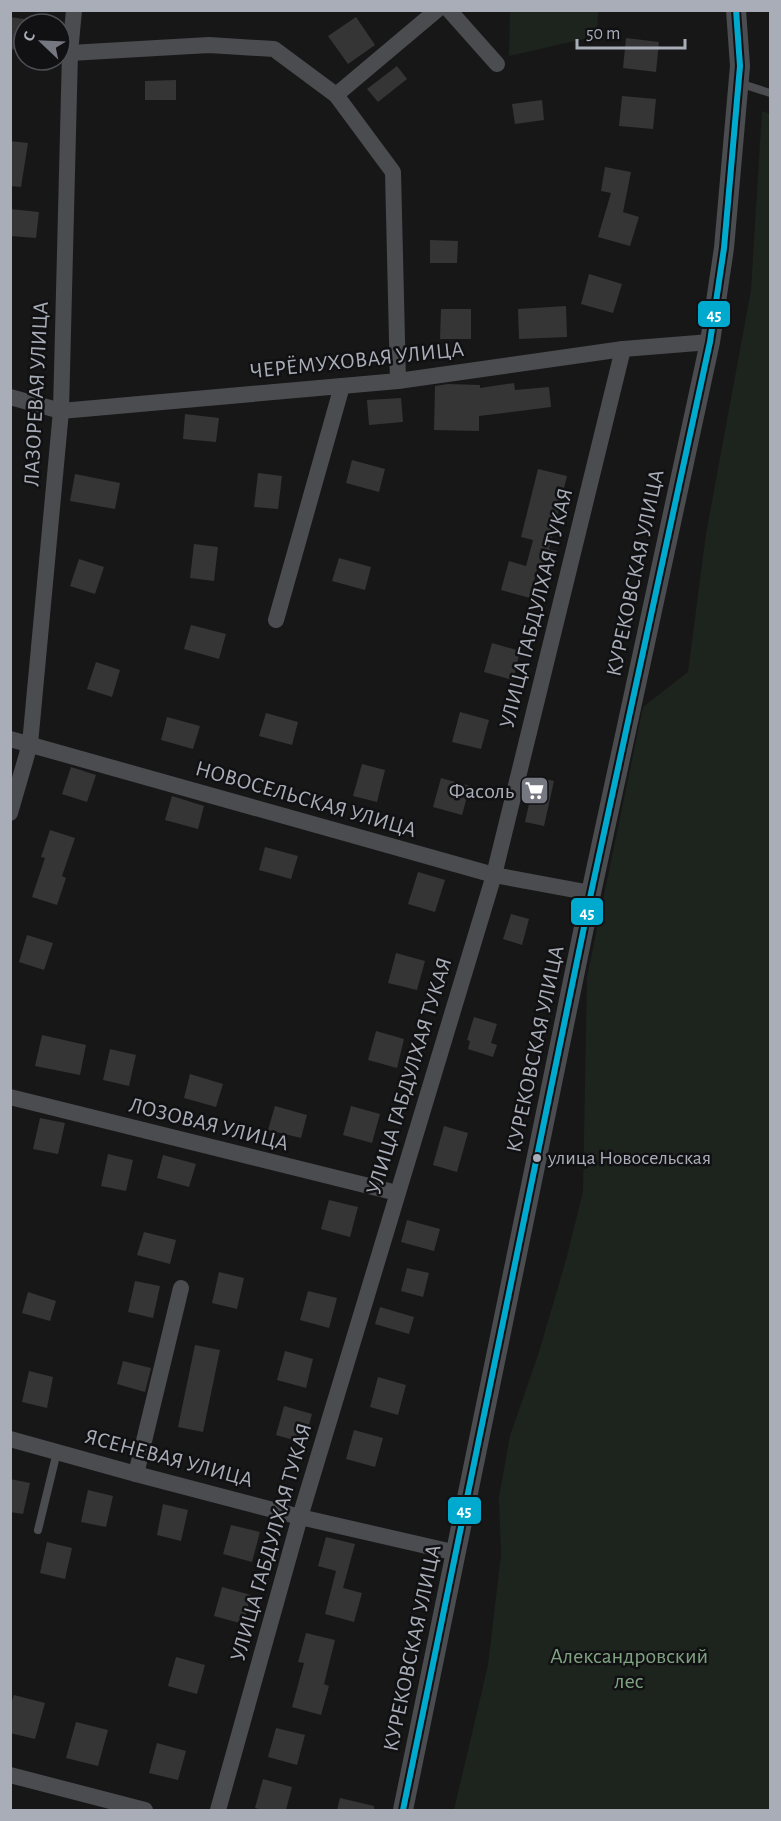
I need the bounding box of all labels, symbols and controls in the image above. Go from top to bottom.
north arrow [12,12,72,72]
scale bar [577,12,685,50]
text: 50 m [586,25,620,43]
text: С [20,29,38,44]
line badge: 45 [697,300,731,328]
street label: ЛАЗОРЕВАЯ УЛИЦА [20,301,52,487]
text: 45 [707,307,722,323]
street label: ЧЕРЁМУХОВАЯ УЛИЦА [249,338,465,382]
street label: КУРЕКОВСКАЯ УЛИЦА [602,468,668,678]
street label: УЛИЦА ГАБДУЛХАЯ ТУКАЯ [495,486,577,730]
street label: НОВОСЕЛЬСКАЯ УЛИЦА [193,757,419,841]
supermarket icon: Фасоль [519,775,551,807]
place label: Фасоль [449,780,515,802]
line badge: 45 [570,897,604,926]
text: 45 [580,905,595,921]
street label: КУРЕКОВСКАЯ УЛИЦА [502,944,568,1154]
street label: УЛИЦА ГАБДУЛХАЯ ТУКАЯ [362,955,456,1197]
street label: ЛОЗОВАЯ УЛИЦА [127,1094,291,1154]
place label: улица Новосельская [547,1148,711,1168]
marker: улица Новосельская [531,1152,543,1164]
street label: УЛИЦА ГАБДУЛХАЯ ТУКАЯ [226,1420,316,1664]
street label: ЯСЕНЕВАЯ УЛИЦА [83,1425,256,1491]
line badge: 45 [447,1496,482,1525]
text: 45 [457,1503,472,1519]
street label: КУРЕКОВСКАЯ УЛИЦА [379,1543,445,1753]
park label: Александровский лес [550,1645,708,1692]

